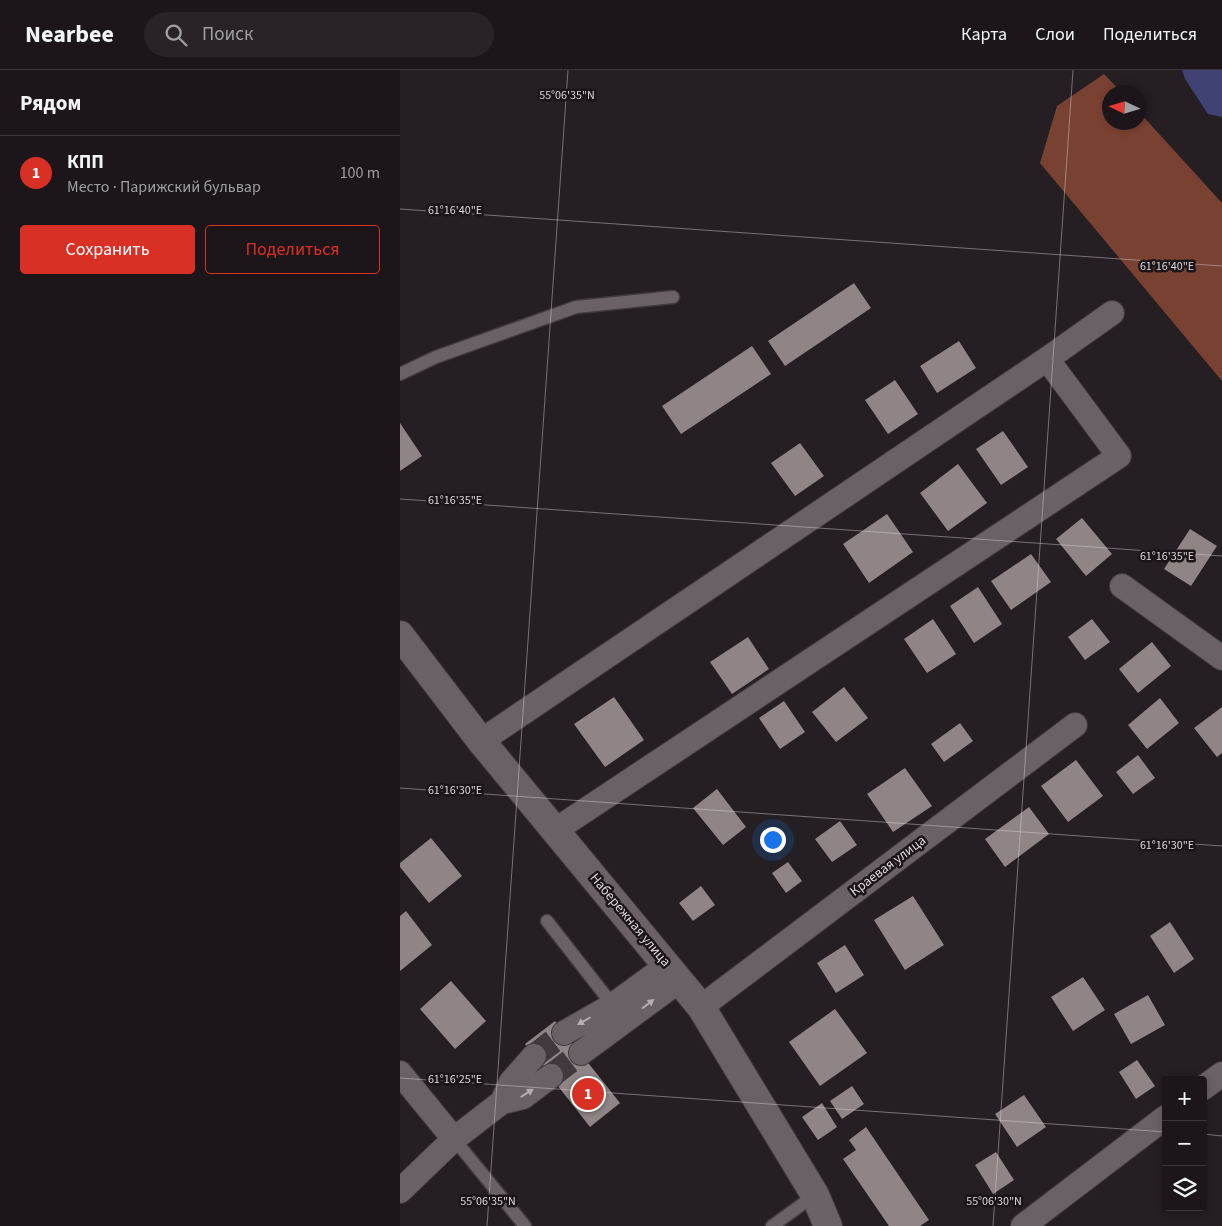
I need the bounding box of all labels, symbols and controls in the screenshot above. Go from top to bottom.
search box [144,12,494,57]
text: Nearbee [25,17,114,52]
icon: search [162,21,190,49]
text: Поиск [202,21,253,48]
text: Карта [961,22,1007,47]
text: Слои [1035,22,1075,47]
text: Поделиться [1103,22,1197,47]
north arrow [1102,85,1147,130]
text: 55°06'35"N [539,87,595,104]
text: Рядом [20,88,81,118]
text: КПП [67,149,104,176]
text: 1 [32,162,40,184]
text: 100 m [340,162,380,184]
text: Место · Парижский бульвар [67,176,261,198]
text: 61°16'40"E [428,202,482,219]
button: Сохранить [20,225,195,274]
button: Поделиться [205,225,380,274]
text: 61°16'40"E [1140,258,1194,275]
text: 61°16'35"E [428,492,482,509]
text: 61°16'35"E [1140,548,1194,565]
text: 61°16'30"E [428,782,482,799]
your location [760,827,786,853]
street label: Краевая улица [846,831,930,901]
text: 61°16'30"E [1140,837,1194,854]
street label: Набережная улица [585,869,675,971]
one-way arrow [641,999,655,1009]
one-way arrow [578,1017,591,1026]
text: 61°16'25"E [428,1071,482,1088]
pin: 1 [572,1075,604,1113]
map controls [1162,1076,1207,1211]
button: + [1162,1076,1207,1121]
one-way arrow [520,1088,533,1098]
button: − [1162,1121,1207,1166]
button: layers [1162,1166,1207,1211]
text: 55°06'35"N [460,1193,516,1210]
text: 55°06'30"N [966,1193,1022,1210]

